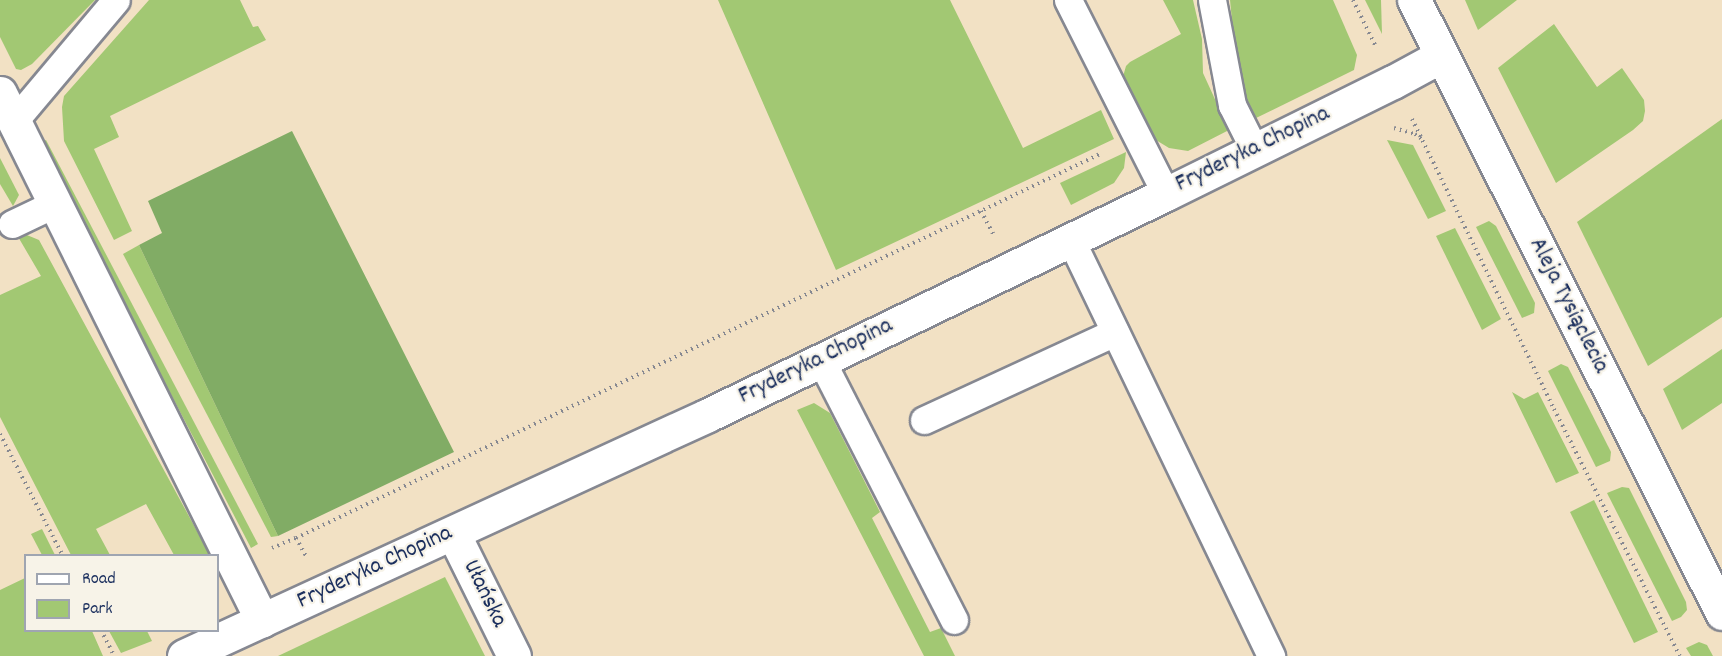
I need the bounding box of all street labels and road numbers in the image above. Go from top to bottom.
street label: Fryderyka Chopina [1171,100,1335,200]
street label: Aleja Tysiąclecia [1522,233,1614,379]
street label: Fryderyka Chopina [734,312,898,412]
street label: Fryderyka Chopina [293,520,457,616]
street label: Ułańska [455,556,513,632]

